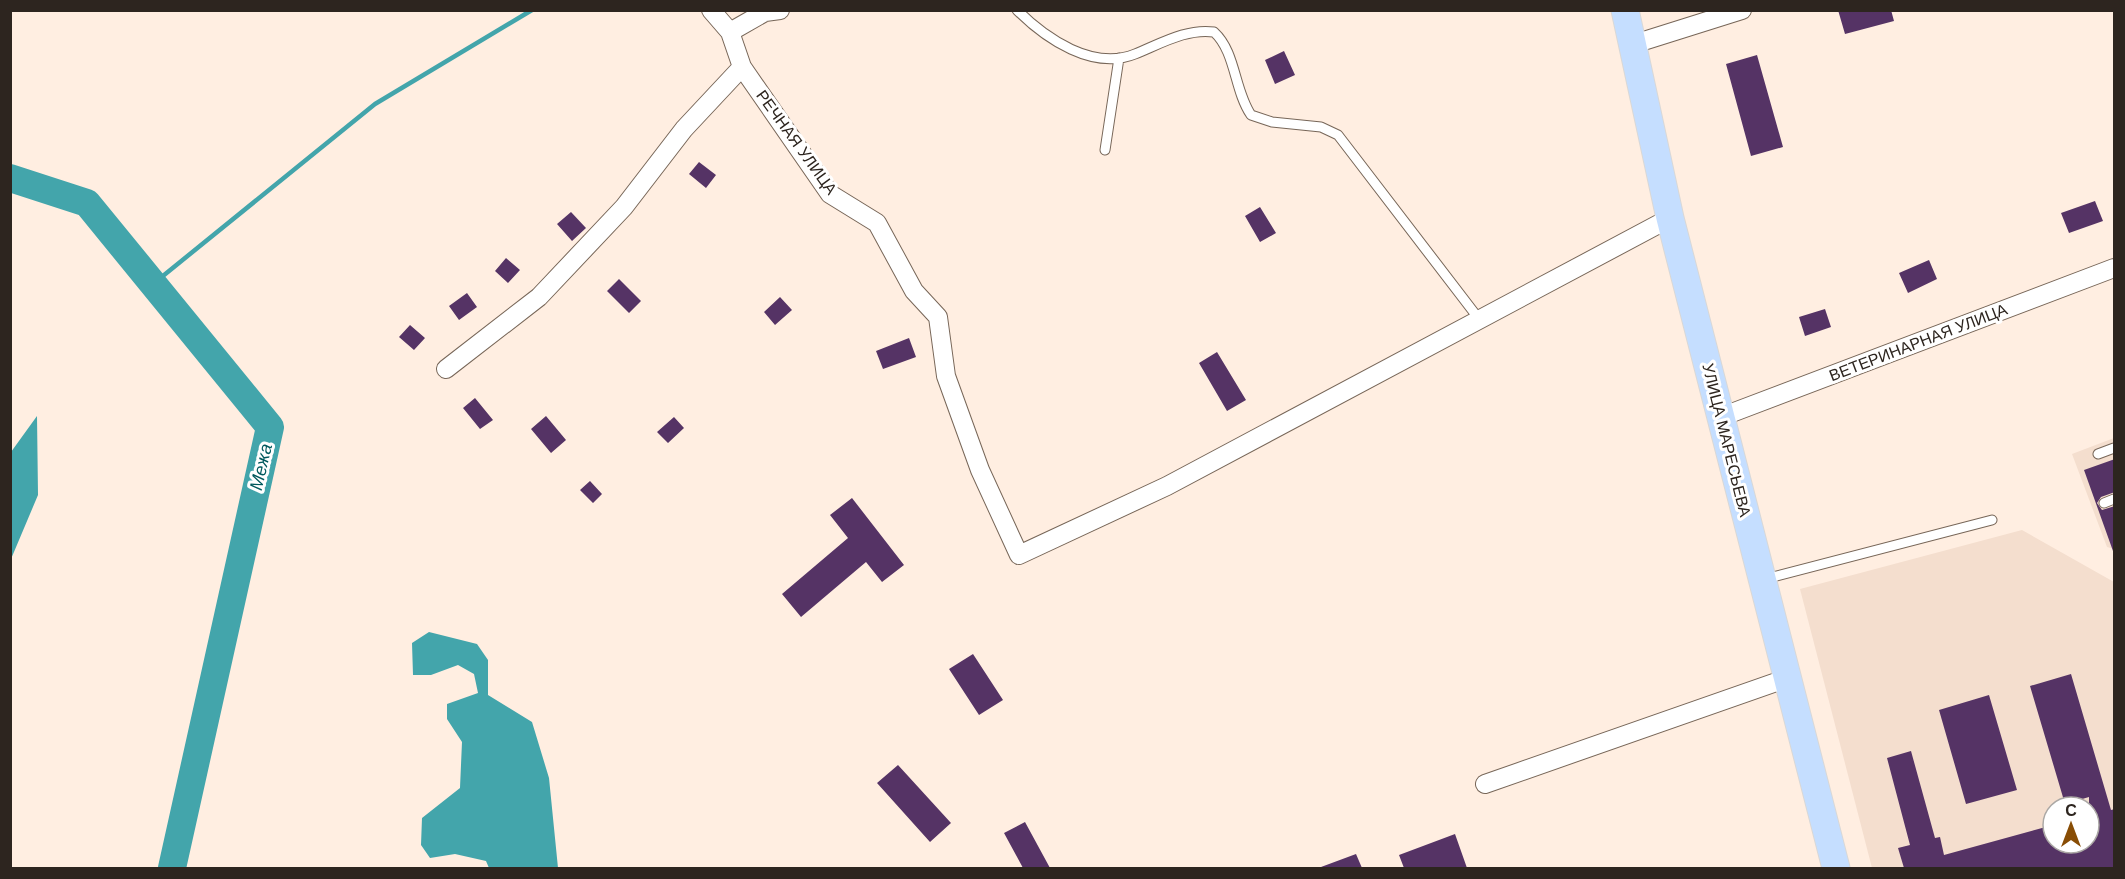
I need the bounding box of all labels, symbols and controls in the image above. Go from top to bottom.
street label: РЕЧНАЯ УЛИЦА [753,87,840,198]
street label: ВЕТЕРИНАРНАЯ УЛИЦА [1827,301,2010,384]
street label: УЛИЦА МАРЕСЬЕВА [1699,362,1754,519]
water label: Межа [246,442,276,492]
north arrow [2041,795,2101,855]
text: С [2065,802,2077,819]

